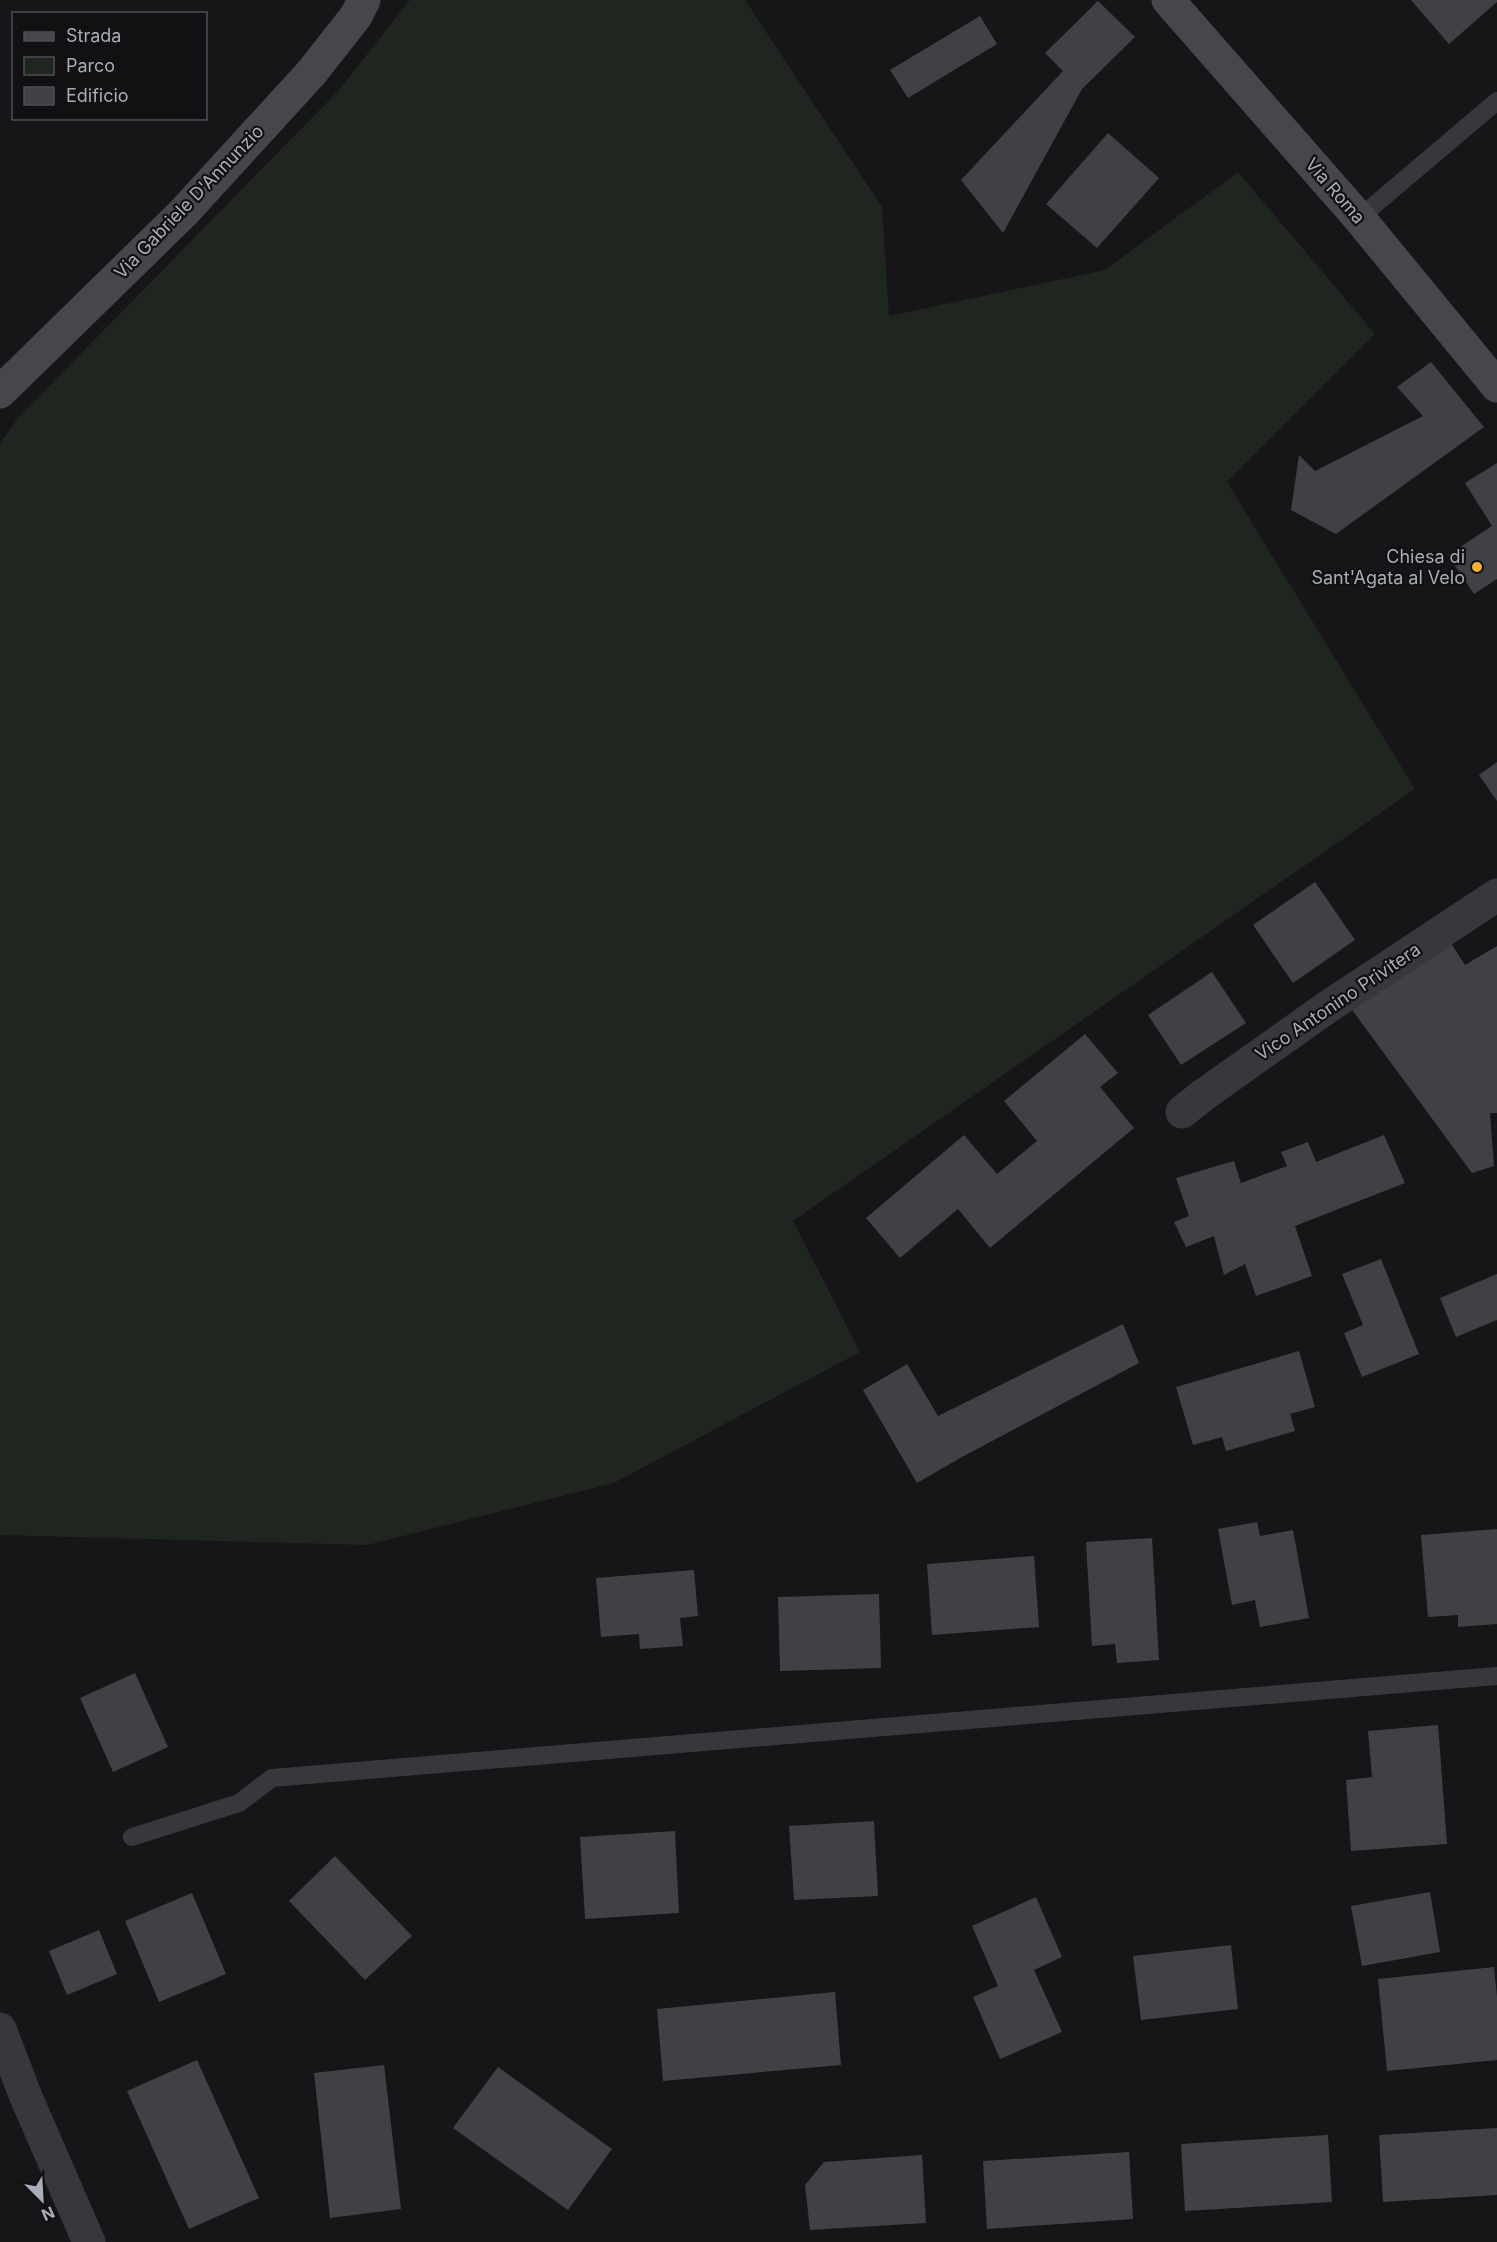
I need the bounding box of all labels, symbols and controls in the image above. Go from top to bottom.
legend [12,12,207,120]
text: Strada [66,25,121,46]
text: Parco [66,55,115,76]
text: Edificio [66,85,129,106]
street label: Via Gabriele D'Annunzio [110,120,268,283]
street label: Via Roma [1301,154,1370,228]
place label: Chiesa di Sant'Agata al Velo [1311,546,1465,588]
marker: Chiesa di Sant'Agata al Velo [1470,560,1484,574]
street label: Vico Antonino Privitera [1251,939,1424,1065]
north arrow [12,2170,72,2230]
text: N [38,2202,58,2225]

